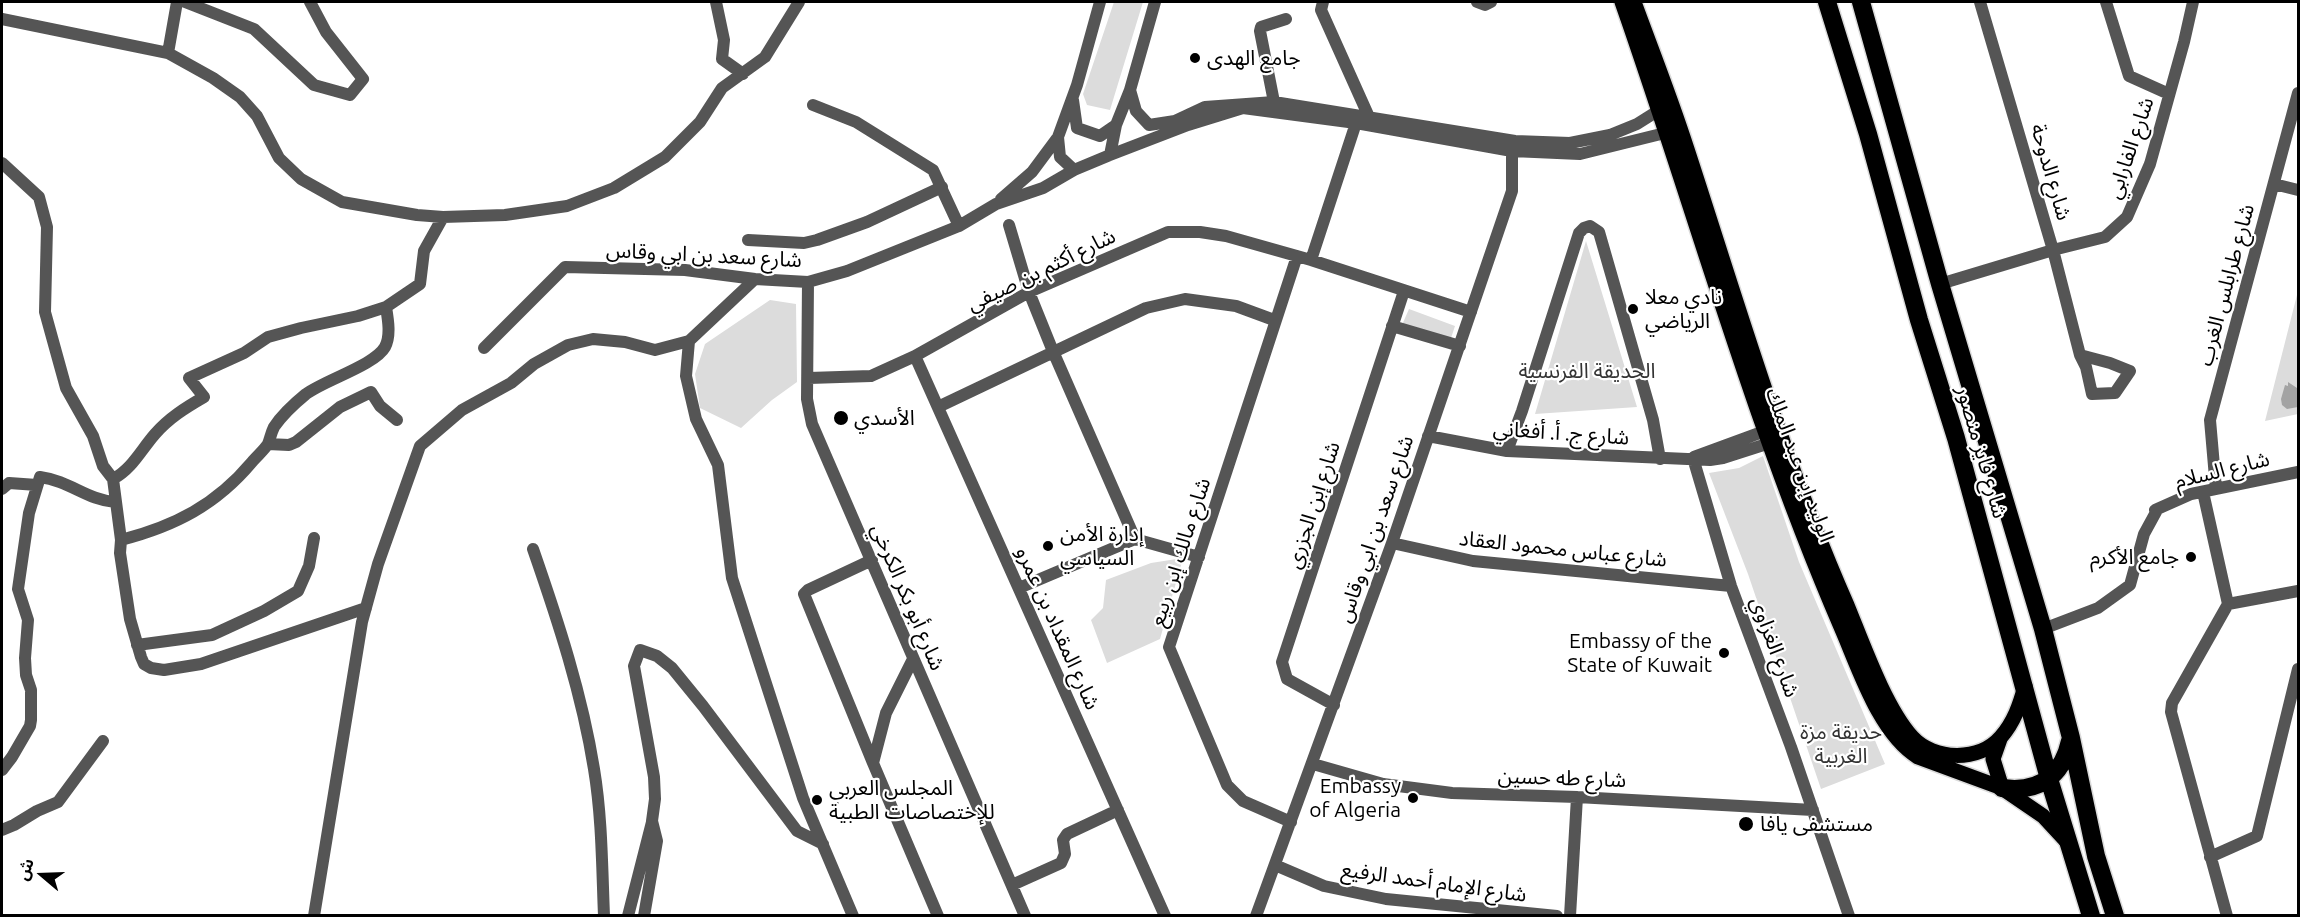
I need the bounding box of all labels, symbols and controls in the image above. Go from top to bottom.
place label: جامع الهدى [1207,45,1301,71]
marker: جامع الهدى [1188,51,1202,65]
street label: شارع الفارابي [2101,94,2159,202]
street label: شارع الدوحة [2025,121,2077,223]
street label: شارع طرابلس الغرب [2192,201,2260,369]
street label: شارع أكثم بن صيفي [963,223,1119,317]
street label: شارع سعد بن ابي وقاس [605,237,803,273]
place label: نادي معلا الرياضي [1645,284,1722,334]
marker: نادي معلا الرياضي [1626,302,1640,316]
park label: الحديقة الفرنسية [1519,358,1655,384]
street label: شارع فايز منصور [1951,383,2013,521]
street label: الوليد إبن عبد الملك [1760,384,1840,546]
place label: الأسدي [854,405,915,431]
marker: الأسدي [832,409,850,427]
street label: شارع ج. أ. أفغاني [1492,416,1630,450]
street label: شارع سعد بن ابي وقاس [1331,432,1419,626]
street label: شارع إبن الجزري [1281,438,1345,572]
street label: شارع السلام [2172,446,2272,494]
street label: شارع مالك إبن ربيع [1144,474,1216,630]
street label: شارع أبو بكر الكرخي [866,520,950,674]
place label: إدارة الأمن السياسي [1060,521,1144,571]
street label: شارع عباس محمود العقاد [1458,526,1668,572]
marker: إدارة الأمن السياسي [1041,539,1055,553]
street label: شارع المقداد بن عمرو [1011,543,1105,713]
place label: جامع الأكرم [2090,544,2179,570]
marker: جامع الأكرم [2184,550,2198,564]
street label: شارع الغزاوي [1745,593,1805,701]
place label: Embassy of the State of Kuwait [1567,628,1712,678]
marker: Embassy of the State of Kuwait [1717,646,1731,660]
park label: حديقة مزة الغربية [1800,719,1882,769]
street label: شارع طه حسين [1497,763,1627,793]
place label: Embassy of Algeria [1309,773,1401,823]
place label: المجلس العربي للإختصاصات الطبية [829,775,995,825]
marker: Embassy of Algeria [1406,791,1420,805]
marker: المجلس العربي للإختصاصات الطبية [810,793,824,807]
place label: مستشفى يافا [1760,811,1873,837]
marker: مستشفى يافا [1737,815,1755,833]
north arrow [12,845,72,905]
text: ش [13,856,37,882]
street label: شارع الإمام أحمد الرفيع [1340,857,1528,907]

